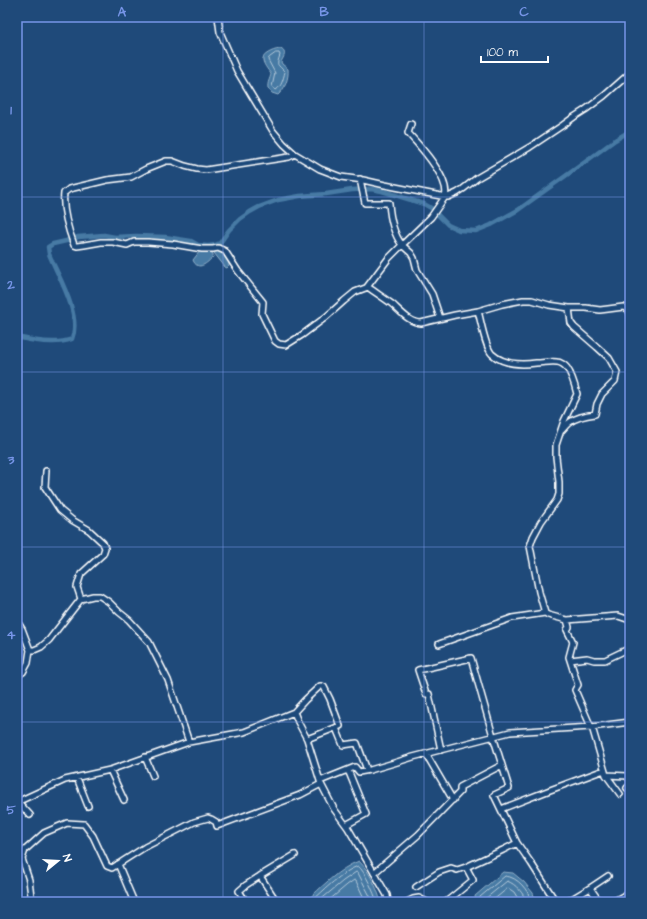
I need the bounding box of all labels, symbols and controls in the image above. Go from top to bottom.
text: A [118,3,127,21]
text: B [319,3,329,21]
text: C [519,3,529,21]
scale bar [481,38,548,64]
text: 100 m [487,44,518,61]
text: 1 [10,101,12,119]
text: 2 [6,276,15,294]
text: 3 [7,451,15,469]
text: 4 [7,626,16,644]
text: 5 [6,801,16,819]
north arrow [38,841,78,881]
text: N [59,852,75,864]

